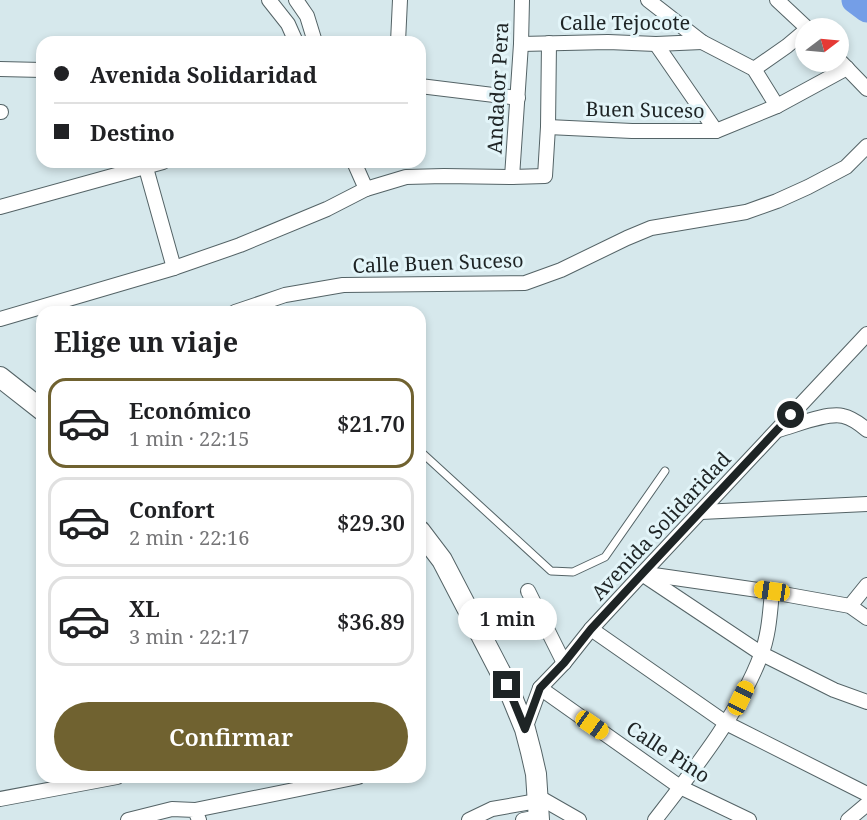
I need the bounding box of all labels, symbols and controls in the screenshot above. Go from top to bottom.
street label: Calle Tejocote [560,9,690,36]
north arrow [795,18,849,72]
map controls [795,18,849,72]
street label: Andador Pera [481,21,514,155]
text: Avenida Solidaridad [90,59,317,89]
street label: Buen Suceso [585,95,705,124]
text: Destino [90,117,175,147]
street label: Calle Buen Suceso [352,246,524,279]
text: Elige un viaje [54,323,238,360]
text: Económico [129,395,251,425]
icon: car [57,396,111,450]
route start [777,401,804,428]
text: $21.70 [337,408,405,438]
text: 1 min · 22:15 [129,425,249,452]
street label: Avenida Solidaridad [585,446,736,606]
text: Confort [129,494,215,524]
icon: car [57,495,111,549]
text: $29.30 [337,507,405,537]
text: 2 min · 22:16 [129,524,249,551]
car [753,580,791,602]
text: XL [129,593,160,623]
icon: car [57,594,111,648]
callout: 1 min [458,598,556,640]
text: 1 min [480,605,535,632]
text: $36.89 [337,606,405,636]
text: 3 min · 22:17 [129,623,249,650]
route end [493,671,520,698]
car [725,678,757,718]
button: Confirmar [54,702,408,771]
car [572,707,612,743]
street label: Calle Pino [621,714,715,789]

